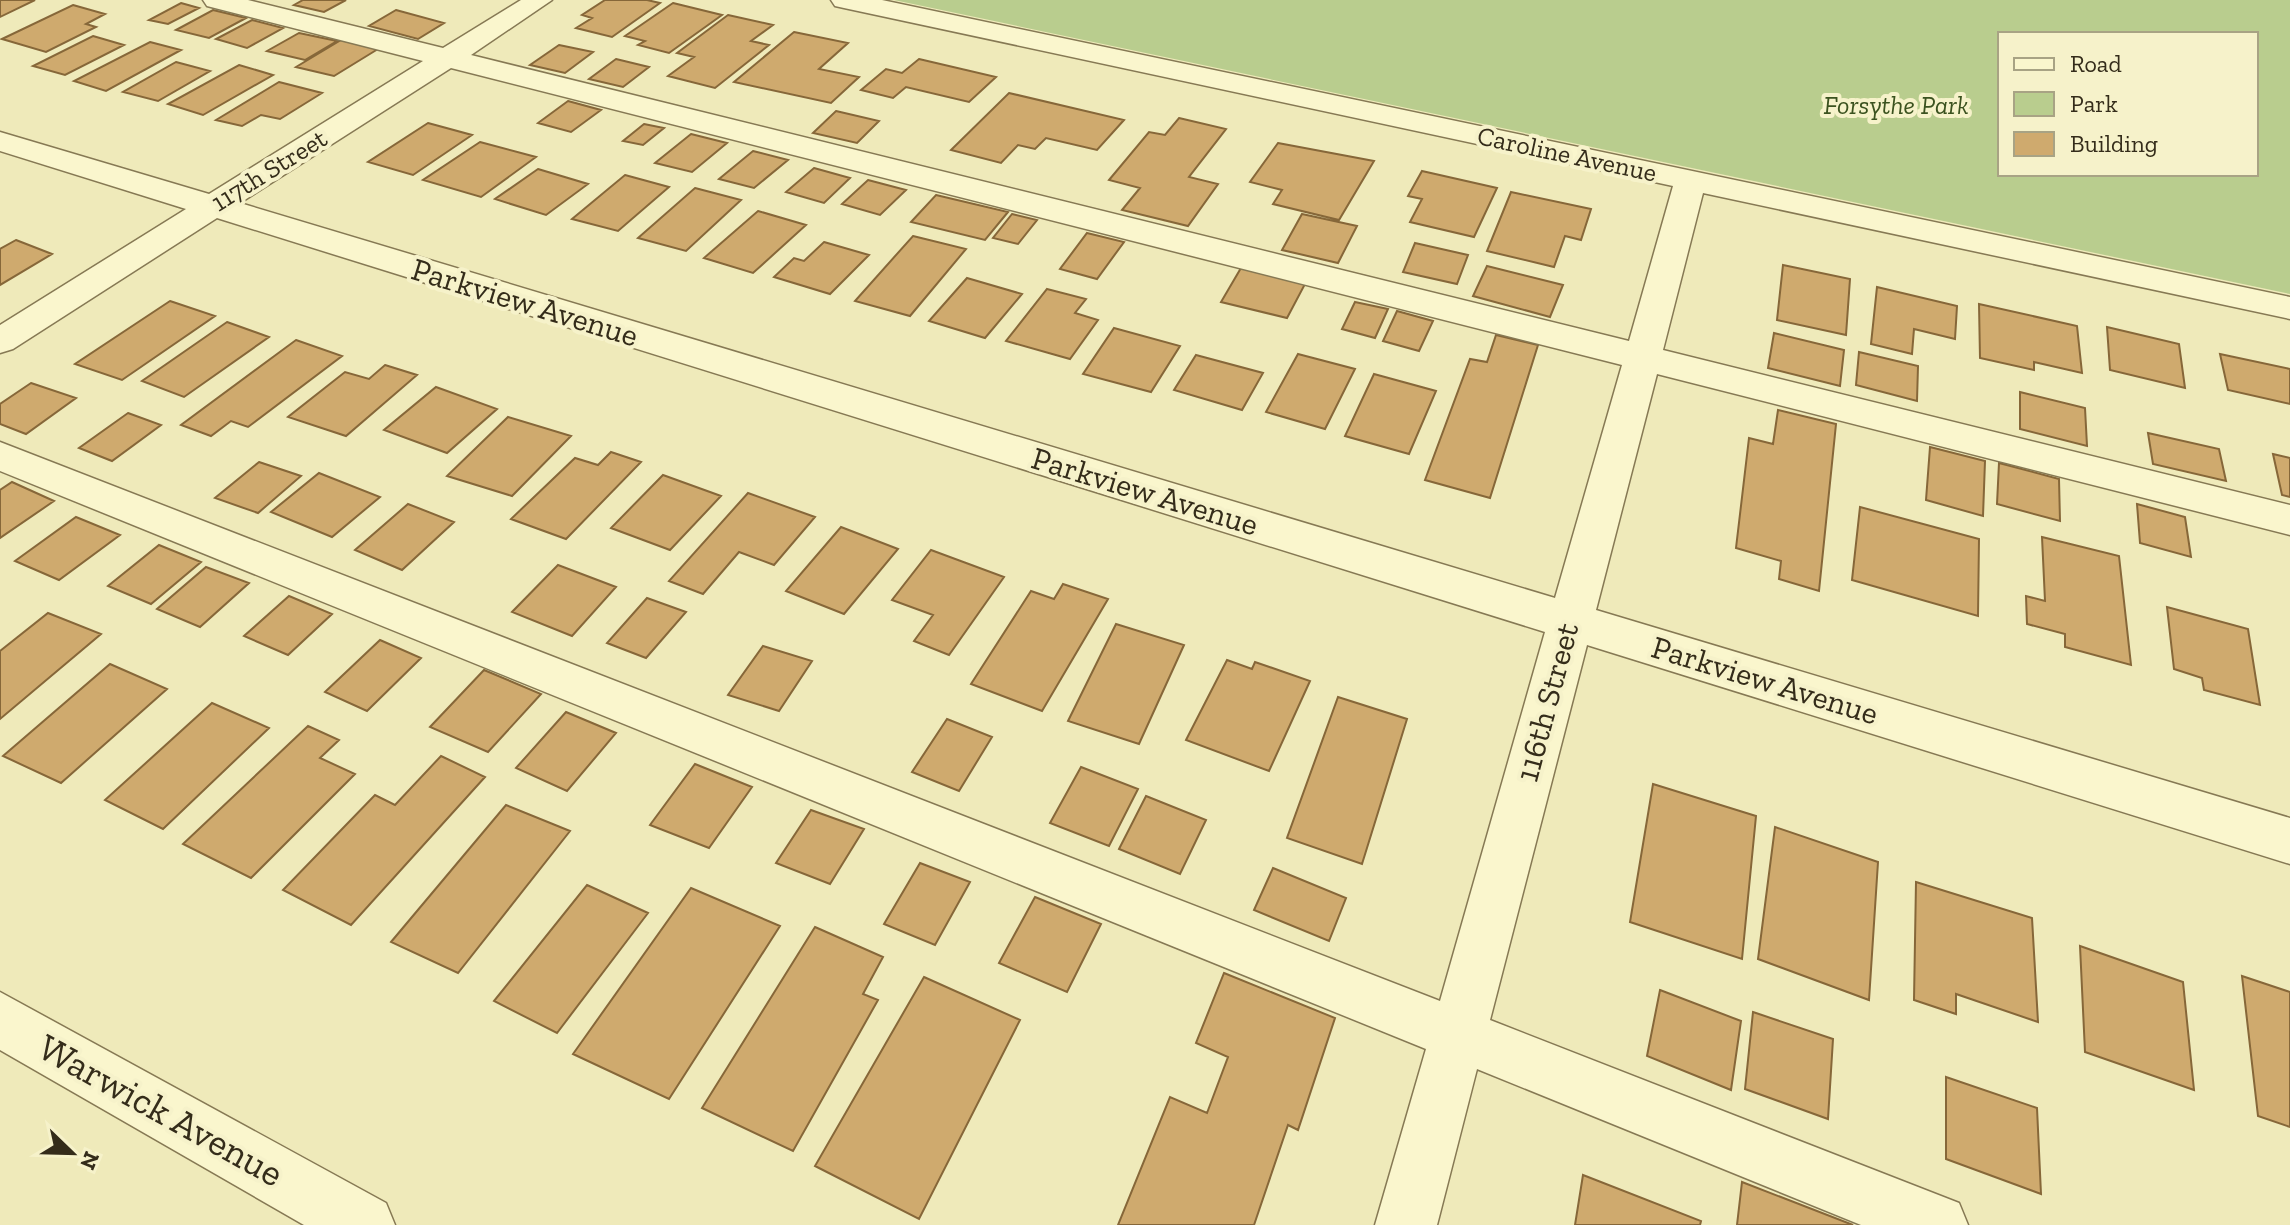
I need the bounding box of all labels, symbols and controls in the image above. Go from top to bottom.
legend [1998,32,2258,176]
text: Road [2070,49,2122,78]
park label: Forsythe Park [1823,89,1969,121]
text: Park [2070,89,2118,118]
street label: Caroline Avenue [1474,119,1660,189]
street label: 117th Street [205,122,333,218]
text: Building [2070,129,2158,158]
street label: Parkview Avenue [407,249,643,355]
street label: Parkview Avenue [1027,438,1263,544]
street label: 116th Street [1508,618,1586,785]
street label: Parkview Avenue [1647,627,1883,733]
street label: Warwick Avenue [30,1024,292,1196]
north arrow [32,1113,112,1193]
text: N [74,1148,106,1174]

